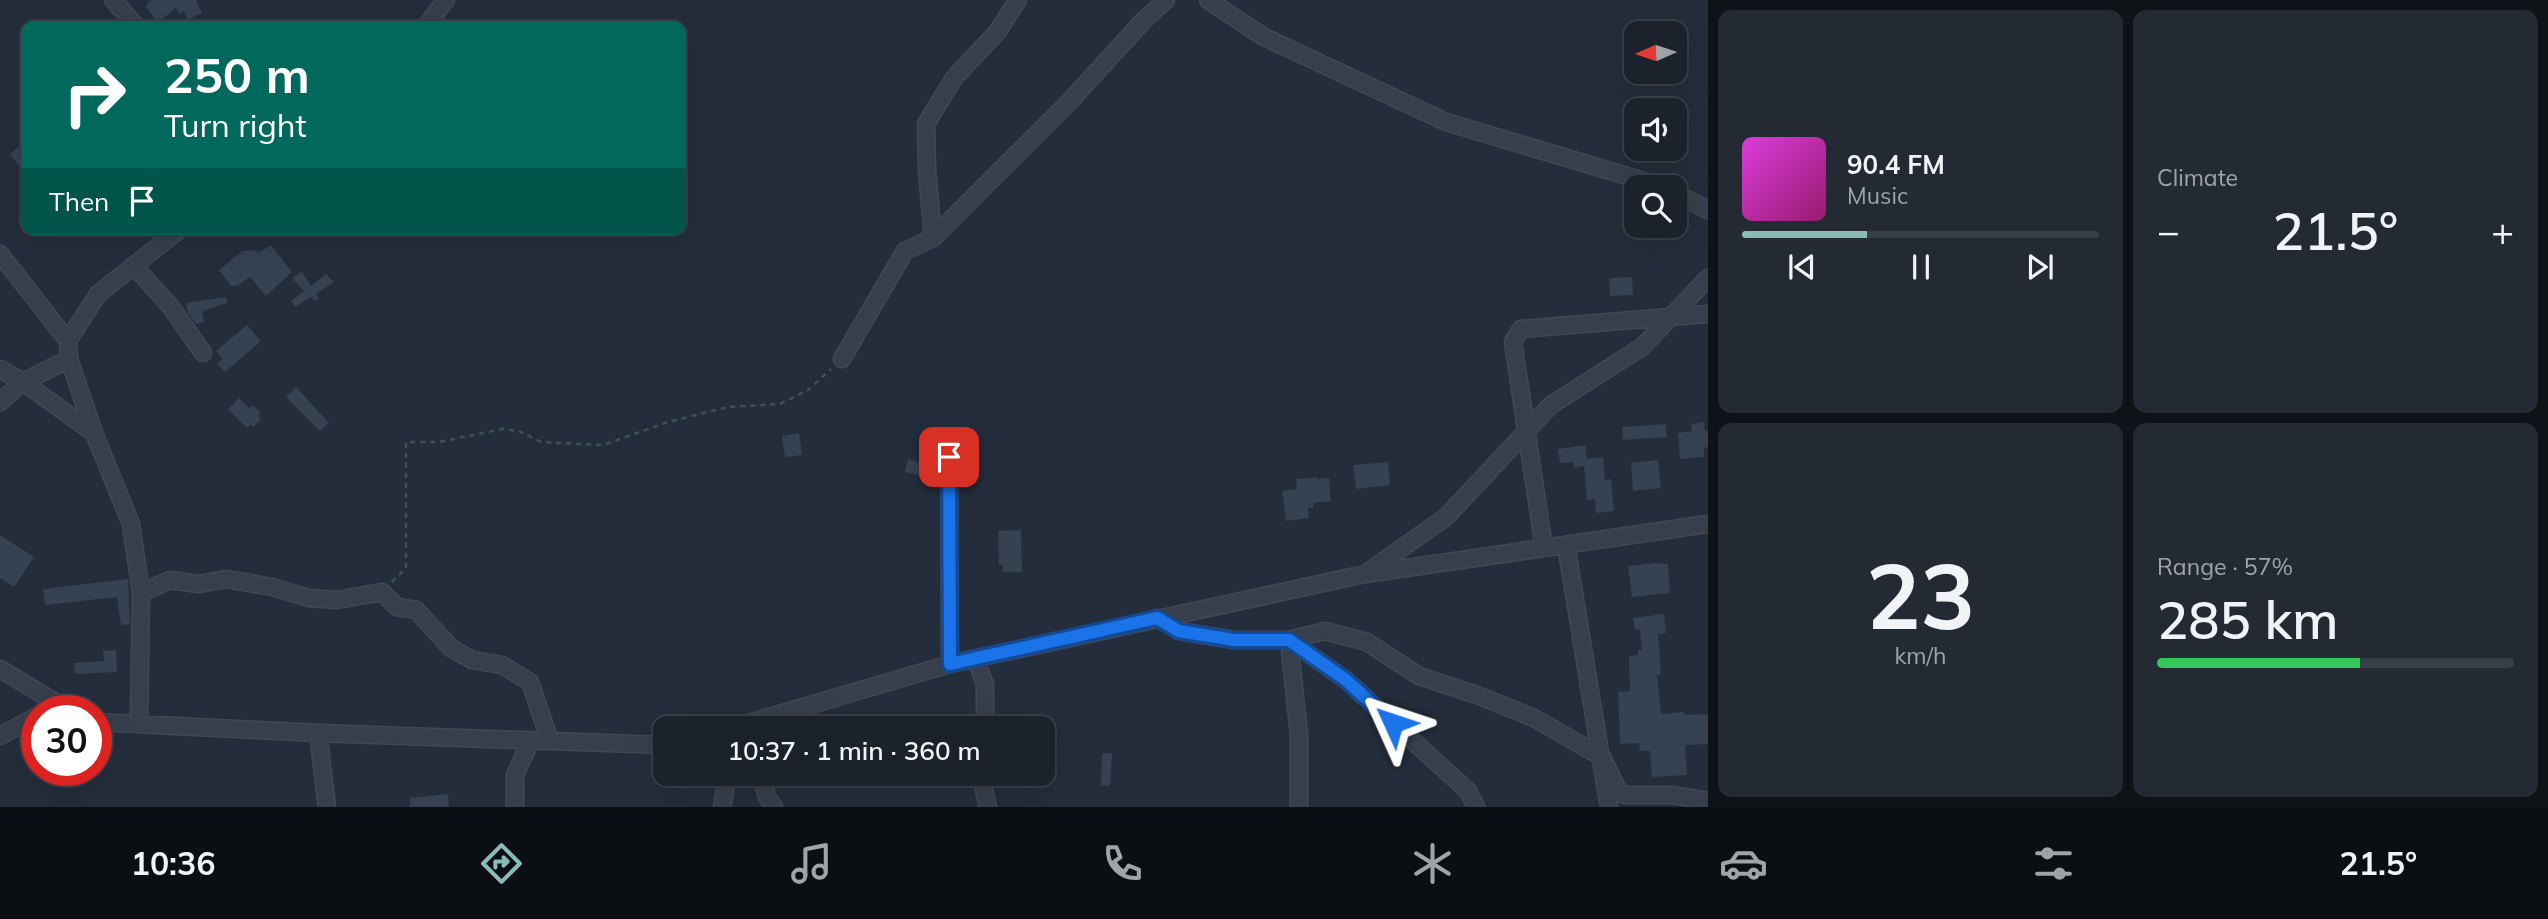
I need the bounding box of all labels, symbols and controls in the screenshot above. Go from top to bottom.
north arrow [1624,21,1687,84]
map controls [1624,21,1687,238]
text: 250 m [164,44,310,105]
icon: right [49,49,140,140]
button: sound [1624,98,1687,161]
text: Turn right [164,105,307,145]
text: 90.4 FM [1847,148,1945,181]
text: Climate [2157,163,2238,192]
button: search [1624,175,1687,238]
text: Music [1847,181,1908,210]
icon: arrive [123,182,161,220]
text: Then [49,185,109,218]
text: 21.5° [2273,198,2398,263]
text: − [2157,207,2180,255]
text: + [2491,207,2514,255]
icon: previous [1783,248,1821,286]
icon: pause [1902,248,1940,286]
icon: next [2021,248,2059,286]
pin [919,427,979,487]
icon: arrive [930,438,968,476]
text: 23 [1866,538,1975,652]
text: Range · 57% [2157,552,2293,581]
text: 285 km [2157,587,2338,652]
text: km/h [1894,641,1947,670]
position arrow [1356,686,1430,760]
speed limit sign: 30 [21,695,112,786]
text: 10:37 · 1 min · 360 m [727,734,981,767]
icon: directions [477,839,526,888]
icon: music [787,839,836,888]
icon: phone [1098,839,1147,888]
icon: climate [1408,839,1457,888]
icon: car [1719,839,1768,888]
icon: filters [2029,839,2078,888]
text: 10:36 [131,843,215,883]
text: 21.5° [2340,843,2417,883]

